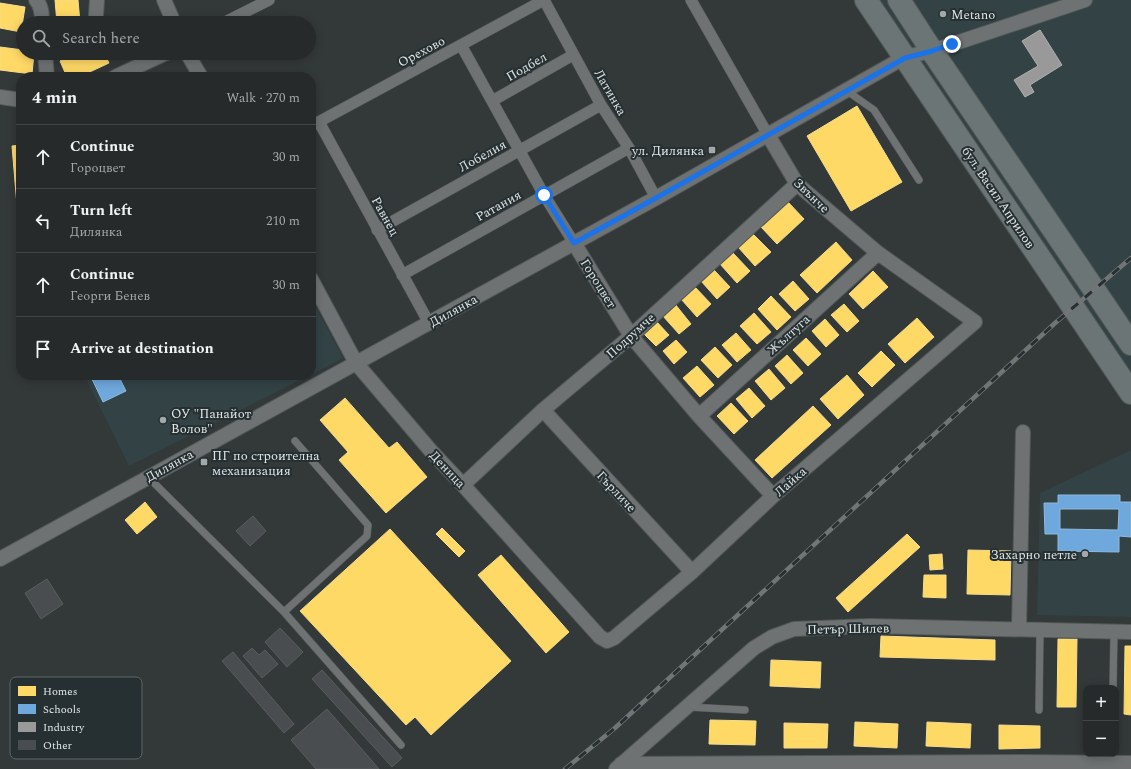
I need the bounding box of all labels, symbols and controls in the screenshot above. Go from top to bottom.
place label: Metano [951,5,995,25]
marker: Metano [938,9,948,19]
search box [16,16,316,60]
icon: search [30,27,52,49]
text: Search here [62,27,140,50]
street label: Орехово [394,31,449,73]
route end [943,35,961,53]
street label: Подбел [502,47,551,87]
street label: Латинка [589,65,632,120]
text: 4 min [32,85,77,111]
text: Walk · 270 m [226,88,300,108]
text: Continue [70,135,135,158]
street label: Лобелия [455,135,510,177]
place label: ул. Дилянка [631,141,705,161]
street label: бул. Васил Априлов [957,143,1040,253]
marker: ул. Дилянка [707,145,717,155]
icon: ahead [32,146,54,168]
text: 30 m [273,147,300,167]
text: Гороцвет [70,158,125,178]
street label: Звънче [789,173,834,218]
street label: Ратания [472,185,525,227]
route start [535,186,553,204]
street label: Равнец [366,193,404,240]
text: Turn left [70,199,132,222]
icon: left [32,210,54,232]
text: 210 m [266,211,300,231]
text: Дилянка [70,222,122,242]
street label: Гороцвет [575,255,621,312]
text: Continue [70,263,135,286]
icon: ahead [32,274,54,296]
text: 30 m [273,275,300,295]
text: Георги Бенев [70,286,150,306]
street label: Дилянка [426,289,482,332]
street label: Подрумче [602,308,660,363]
street label: Жълтуга [763,309,815,360]
text: Arrive at destination [70,337,214,360]
icon: arrive [32,338,54,360]
place label: ОУ "Панайот Волов" [171,404,251,439]
marker: ОУ "Панайот Волов" [158,415,168,425]
street label: Дилянка [142,444,198,487]
place label: ПГ по строителна механизация [212,446,320,481]
street label: Деница [425,446,470,494]
marker: ПГ по строителна механизация [199,457,209,467]
street label: Лайка [770,462,812,501]
street label: Гърличе [592,466,641,517]
place label: Захарно петле [991,545,1077,565]
marker: Захарно петле [1080,549,1090,559]
street label: Петър Шилев [807,618,890,640]
legend [10,677,142,759]
text: Homes [43,683,77,700]
map controls [1083,685,1119,757]
button: + [1083,685,1119,721]
text: Schools [43,701,81,718]
text: Industry [43,719,85,736]
button: − [1083,721,1119,757]
text: Other [43,737,72,754]

